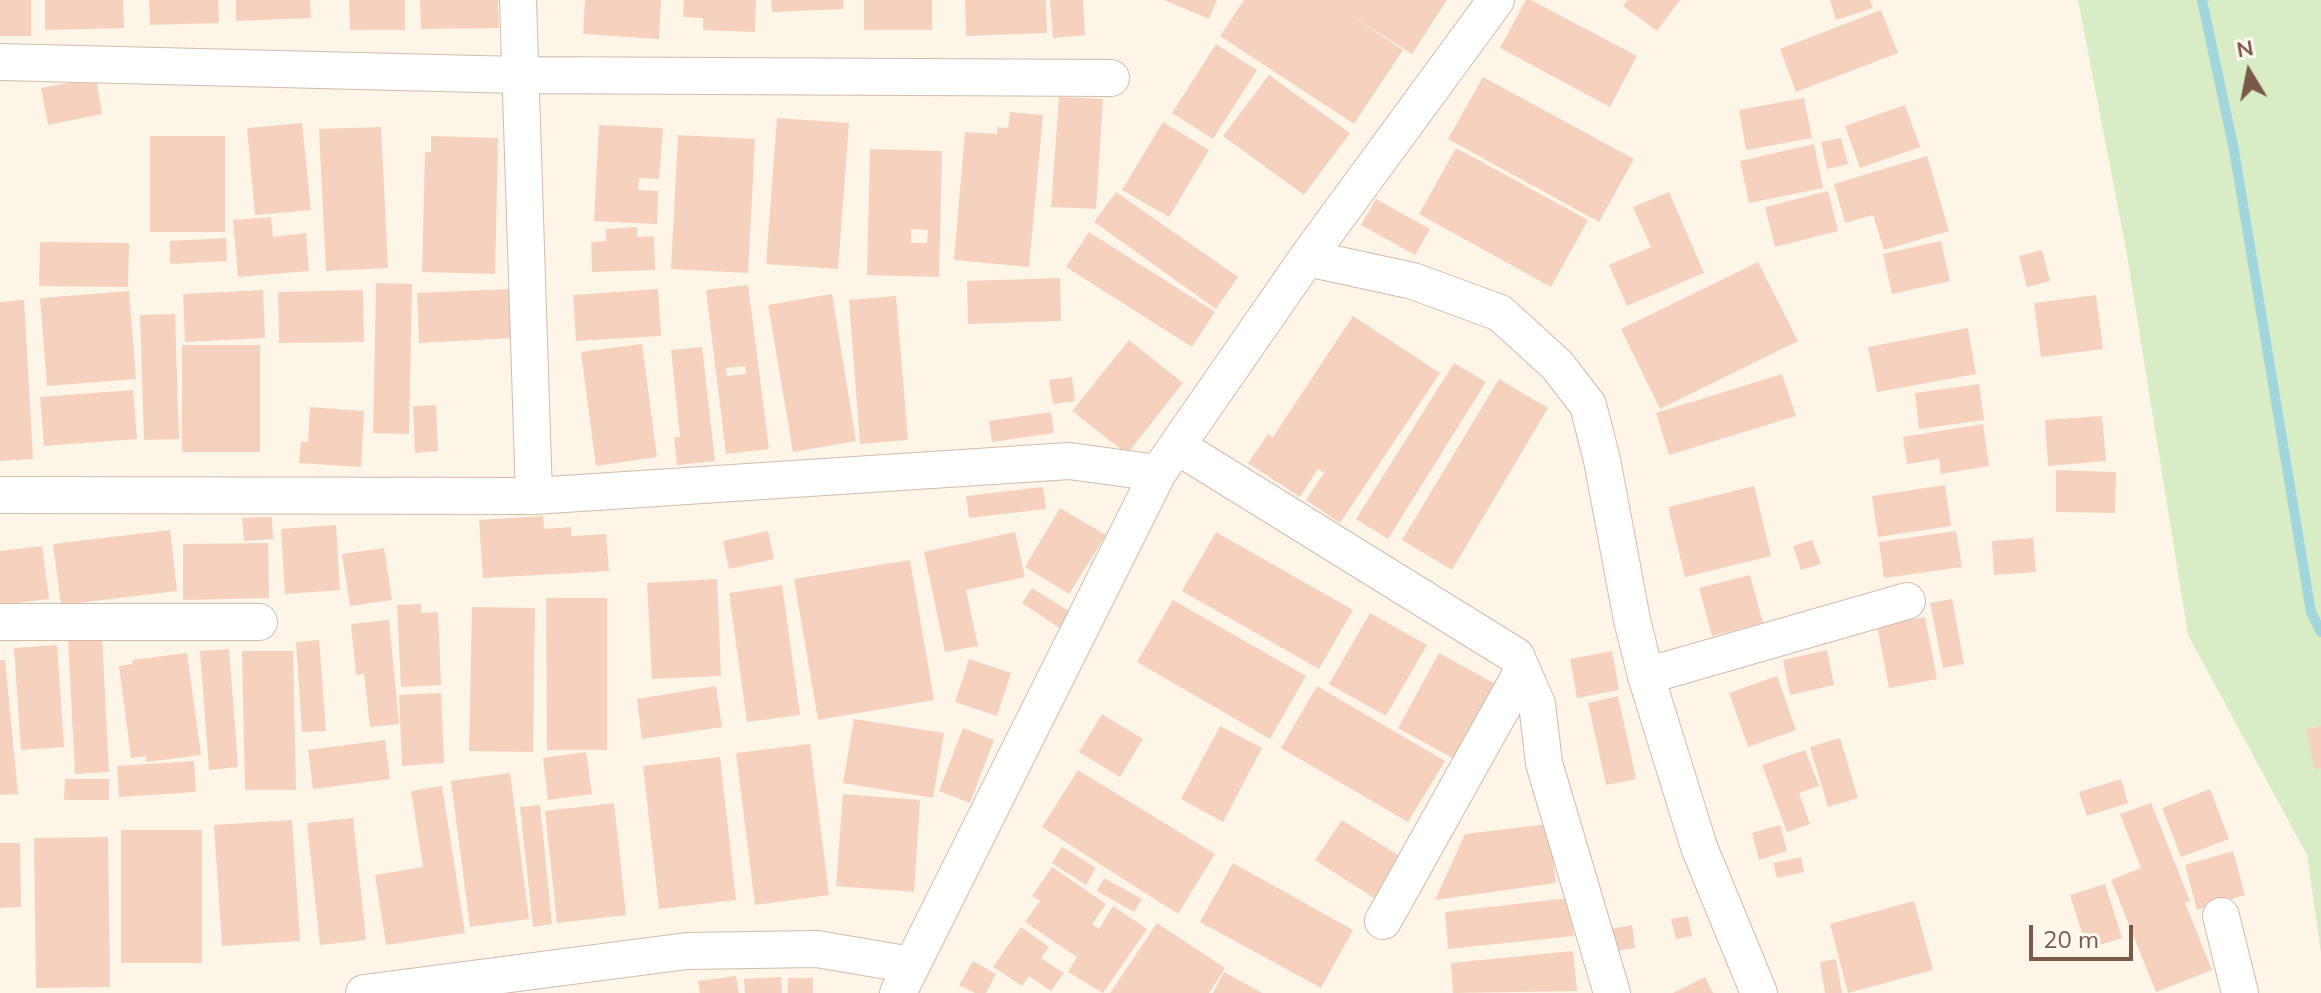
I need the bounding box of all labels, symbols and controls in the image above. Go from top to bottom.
north arrow [2209,32,2289,112]
text: N [2234,33,2255,64]
scale bar [2033,909,2137,959]
text: 20 m [2043,924,2099,954]

